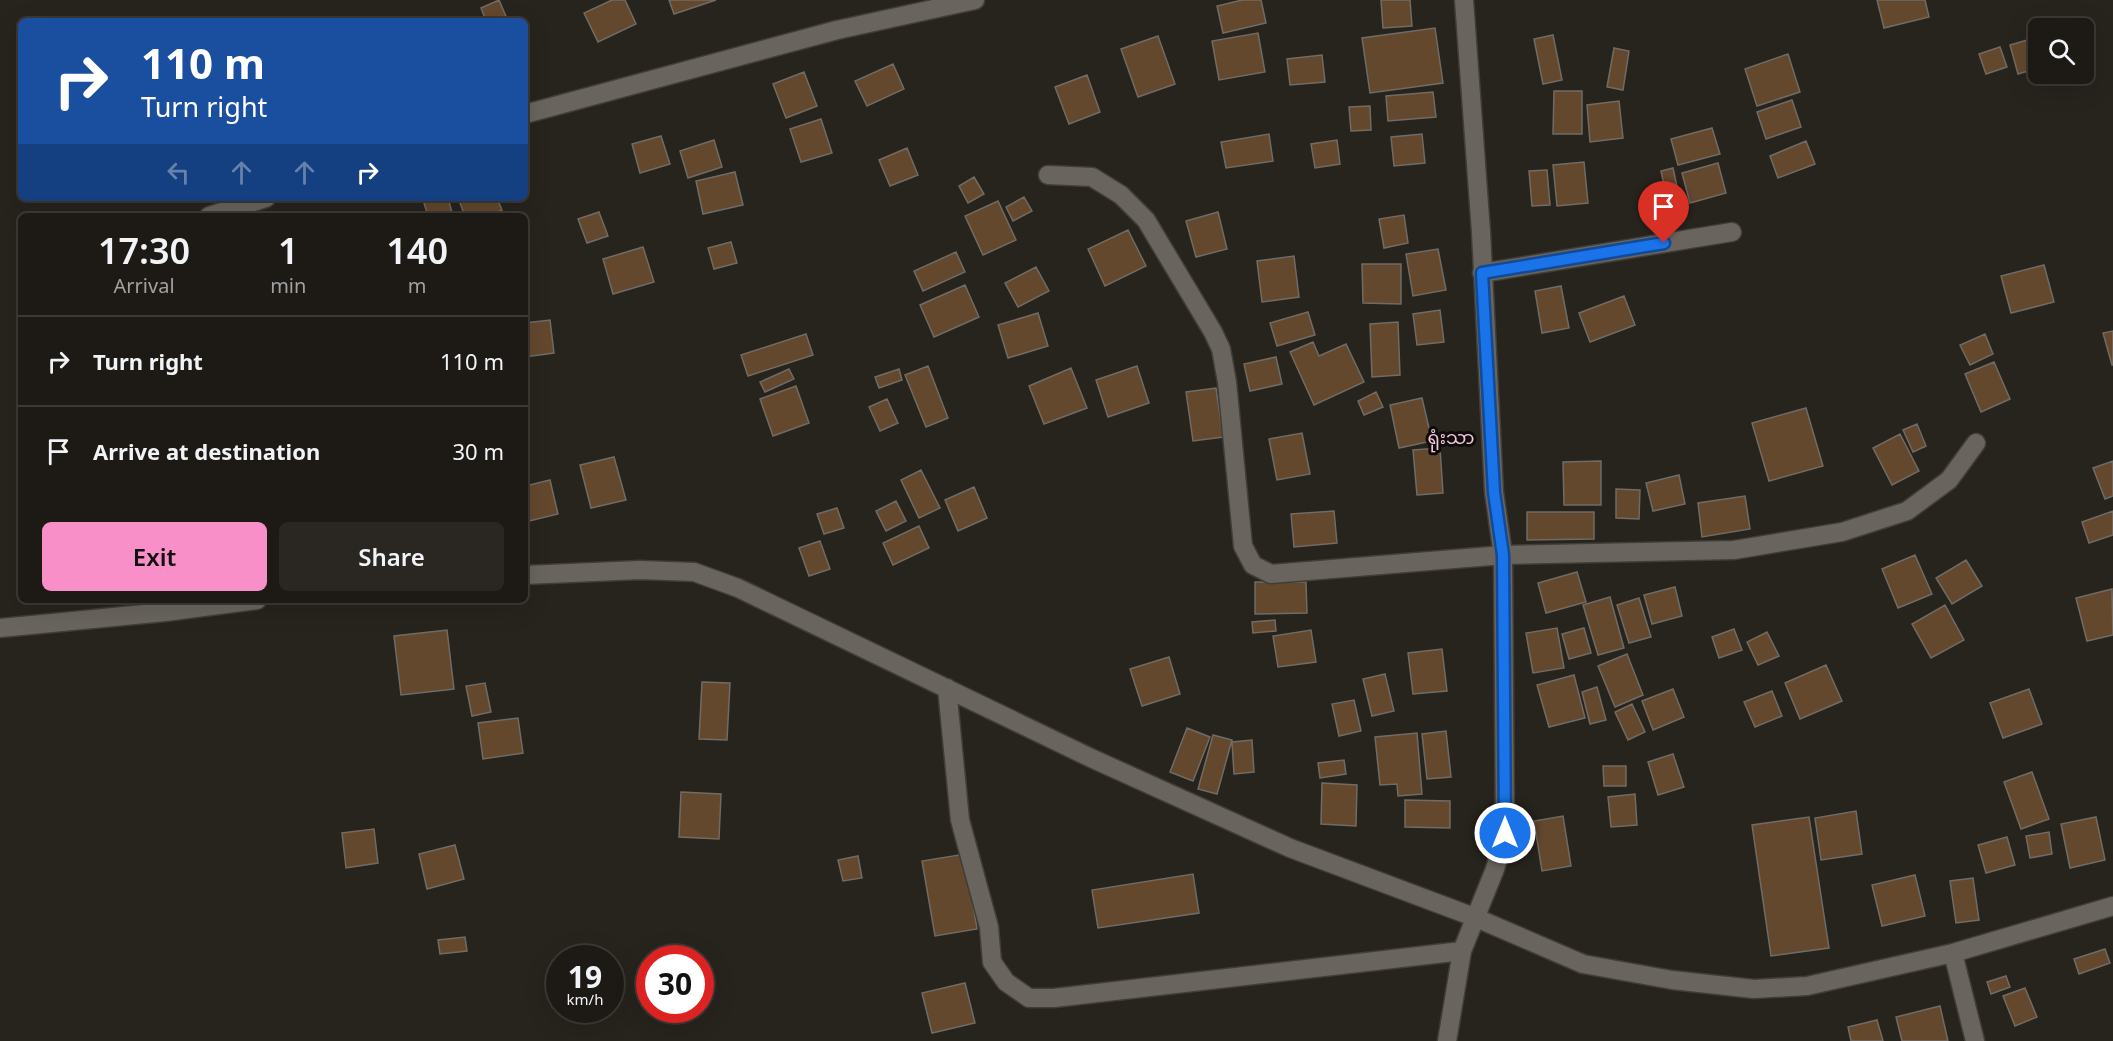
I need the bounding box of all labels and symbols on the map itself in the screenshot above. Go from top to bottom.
pin [1638,181,1689,243]
district label: ရုံးသာ [1428,425,1474,453]
position arrow [1473,801,1537,865]
speed limit sign: 30 [636,945,714,1023]

